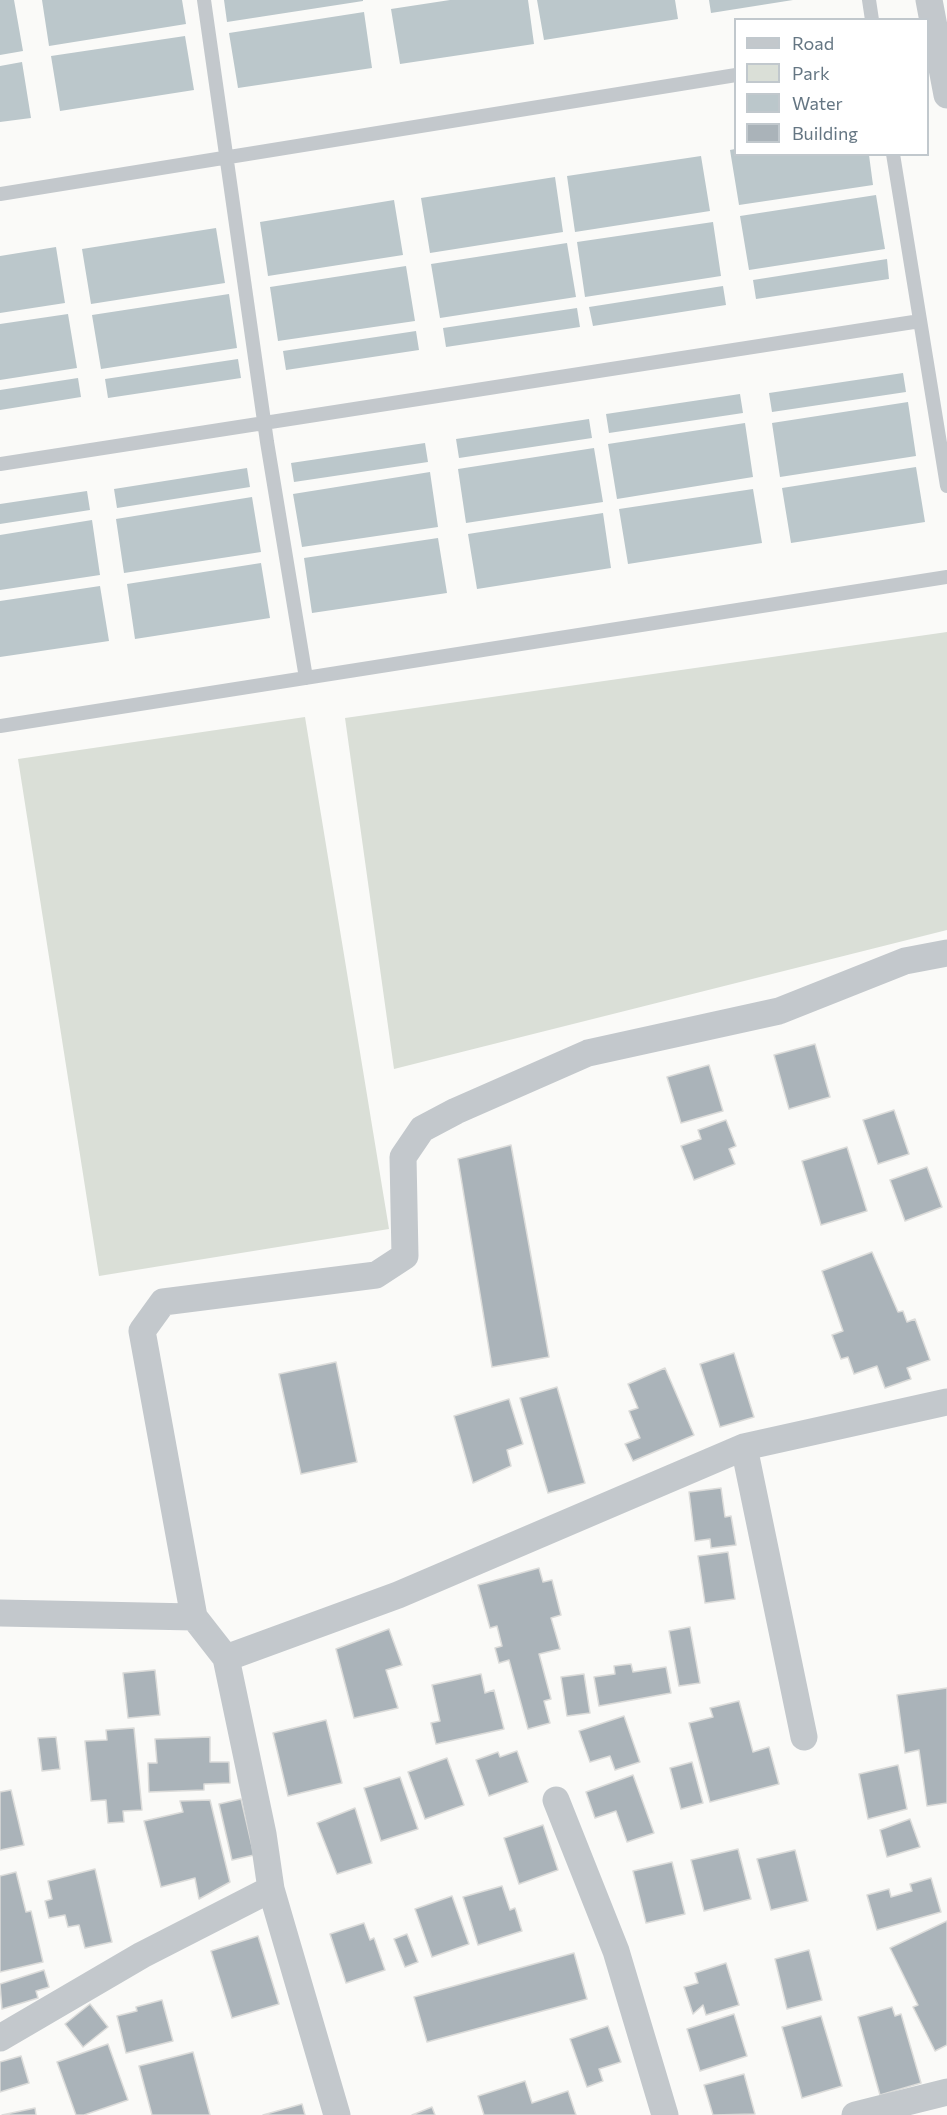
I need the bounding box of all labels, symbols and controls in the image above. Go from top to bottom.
legend [734,18,929,156]
text: Road [792,32,834,54]
text: Park [792,62,830,84]
text: Water [792,92,843,114]
text: Building [792,122,858,144]

